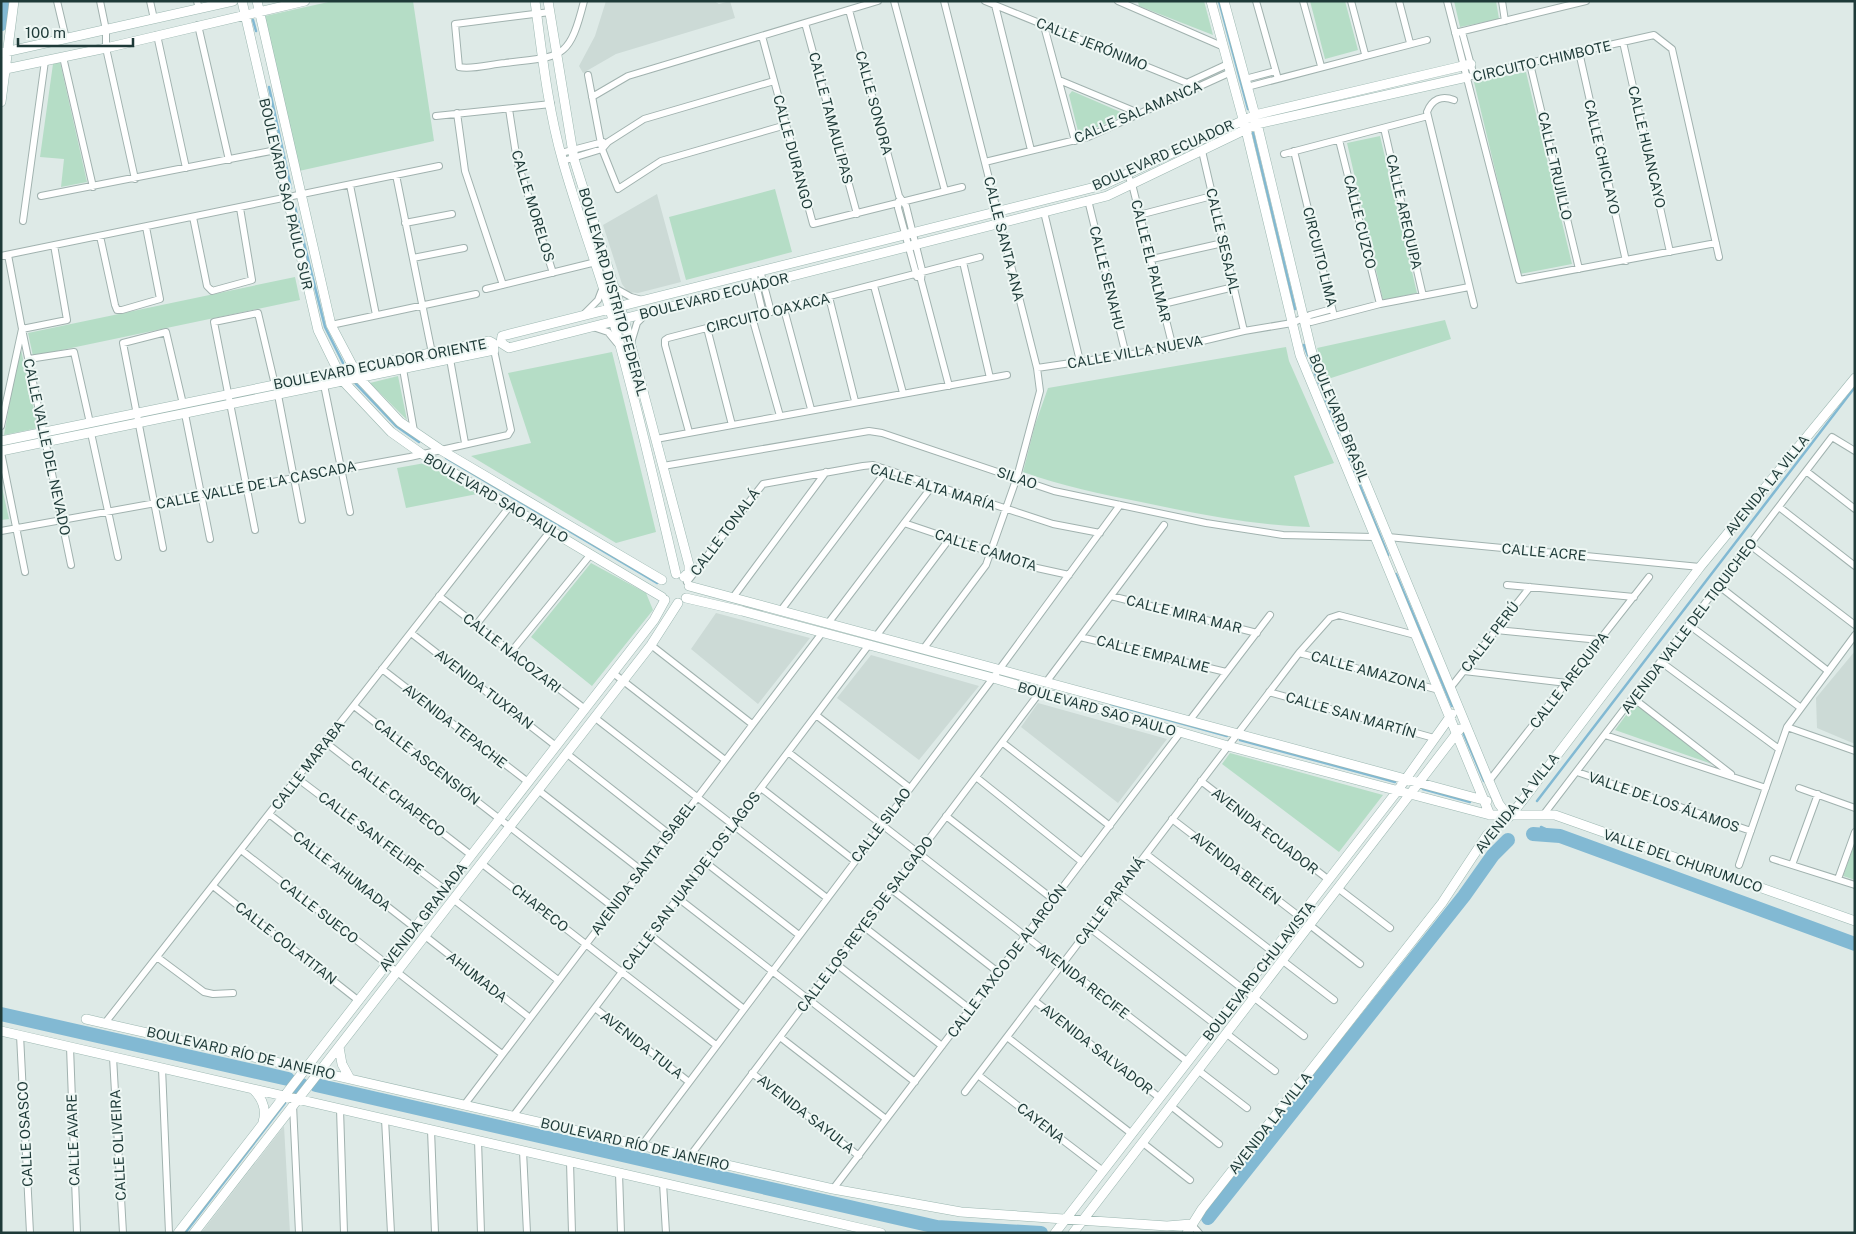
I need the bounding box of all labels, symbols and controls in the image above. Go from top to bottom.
street label: CALLE JERÓNIMO [1034,13,1151,74]
scale bar [18,15,132,47]
text: 100 m [25,24,66,41]
street label: CIRCUITO CHIMBOTE [1471,37,1613,85]
street label: CALLE SONORA [852,49,896,157]
street label: CALLE TAMAULIPAS [806,50,856,186]
street label: CALLE SALAMANCA [1072,78,1204,146]
street label: CALLE HUANCAYO [1625,84,1669,210]
street label: CALLE DURANGO [770,93,816,211]
street label: BOULEVARD SAO PAULO SUR [256,97,316,291]
street label: CALLE CHICLAYO [1581,98,1623,216]
street label: CALLE TRUJILLO [1535,110,1575,222]
street label: BOULEVARD ECUADOR [1090,116,1236,194]
street label: CALLE MORELOS [508,148,558,264]
street label: CALLE AREQUIPA [1383,153,1425,271]
street label: CALLE CUZCO [1341,173,1379,271]
street label: CALLE SANTA ANA [981,175,1027,303]
street label: BOULEVARD DISTRITO FEDERAL [576,186,650,398]
street label: CALLE SESAJAL [1203,187,1243,295]
street label: CALLE EL PALMAR [1128,198,1174,324]
street label: CIRCUITO LIMA [1300,205,1340,309]
street label: CALLE SENAHU [1086,224,1128,332]
street label: BOULEVARD ECUADOR [638,270,790,322]
street label: CIRCUITO OAXACA [705,290,831,336]
street label: CALLE VILLA NUEVA [1066,332,1204,372]
street label: BOULEVARD ECUADOR ORIENTE [272,335,488,393]
street label: BOULEVARD BRASIL [1306,352,1372,484]
street label: CALLE VALLE DEL NEVADO [20,357,74,537]
street label: AVENIDA LA VILLA [1722,431,1812,538]
street label: BOULEVARD SAO PAULO [421,450,571,546]
street label: CALLE VALLE DE LA CASCADA [154,458,358,512]
street label: CALLE ALTA MARÍA [868,459,998,514]
street label: SILAO [995,464,1039,492]
street label: CALLE TONALÁ [686,485,763,579]
street label: CALLE CAMOTA [933,526,1039,574]
street label: AVENIDA VALLE DEL TIQUICHEO [1618,535,1760,717]
street label: CALLE ACRE [1501,540,1587,564]
street label: CALLE MIRA MAR [1124,592,1244,636]
street label: CALLE PERÚ [1456,598,1522,675]
street label: CALLE NACOZARI [460,610,564,696]
street label: CALLE AREQUIPA [1526,629,1612,731]
street label: CALLE EMPALME [1095,632,1211,676]
street label: AVENIDA TUXPAN [432,646,536,732]
street label: CALLE AMAZONA [1309,648,1429,694]
street label: BOULEVARD SAO PAULO [1016,679,1178,739]
street label: AVENIDA TEPACHE [400,680,510,772]
street label: CALLE SAN MARTÍN [1284,688,1418,741]
street label: CALLE ASCENSIÓN [371,714,484,808]
street label: CALLE MARABA [268,717,348,813]
street label: AVENIDA LA VILLA [1472,749,1562,856]
street label: CALLE CHAPECO [348,756,448,840]
street label: VALLE DE LOS ÁLAMOS [1586,768,1742,835]
street label: AVENIDA ECUADOR [1209,784,1321,878]
street label: CALLE SILAO [848,785,914,865]
street label: CALLE SAN FELIPE [315,788,427,878]
street label: CALLE SAN JUAN DE LOS LAGOS [619,788,763,974]
street label: AVENIDA SANTA ISABEL [588,798,698,938]
street label: VALLE DEL CHURUMUCO [1601,826,1765,896]
street label: AVENIDA BELÉN [1188,827,1285,908]
street label: CALLE AHUMADA [290,828,394,914]
street label: CALLE LOS REYES DE SALGADO [794,833,936,1015]
street label: CALLE PARANÁ [1071,853,1148,948]
street label: AVENIDA GRANADA [376,860,470,974]
street label: CALLE SUECO [276,875,362,947]
street label: CALLE TAXCO DE ALARCÓN [943,880,1070,1041]
street label: CHAPECO [508,881,572,935]
street label: CALLE COLATITAN [232,898,340,988]
street label: BOULEVARD CHULAVISTA [1200,898,1318,1044]
street label: AVENIDA RECIFE [1034,940,1132,1022]
street label: AHUMADA [444,949,510,1005]
street label: AVENIDA SALVADOR [1038,1000,1156,1098]
street label: AVENIDA TULA [598,1008,686,1082]
street label: BOULEVARD RÍO DE JANEIRO [145,1023,337,1083]
street label: AVENIDA LA VILLA [1225,1069,1315,1177]
street label: AVENIDA SAYULA [754,1071,858,1157]
street label: CALLE OSASCO [14,1081,36,1187]
street label: CALLE OLIVEIRA [107,1089,129,1201]
street label: CALLE AVARE [63,1094,83,1186]
street label: CAYENA [1014,1099,1068,1147]
street label: BOULEVARD RÍO DE JANEIRO [539,1114,731,1174]

